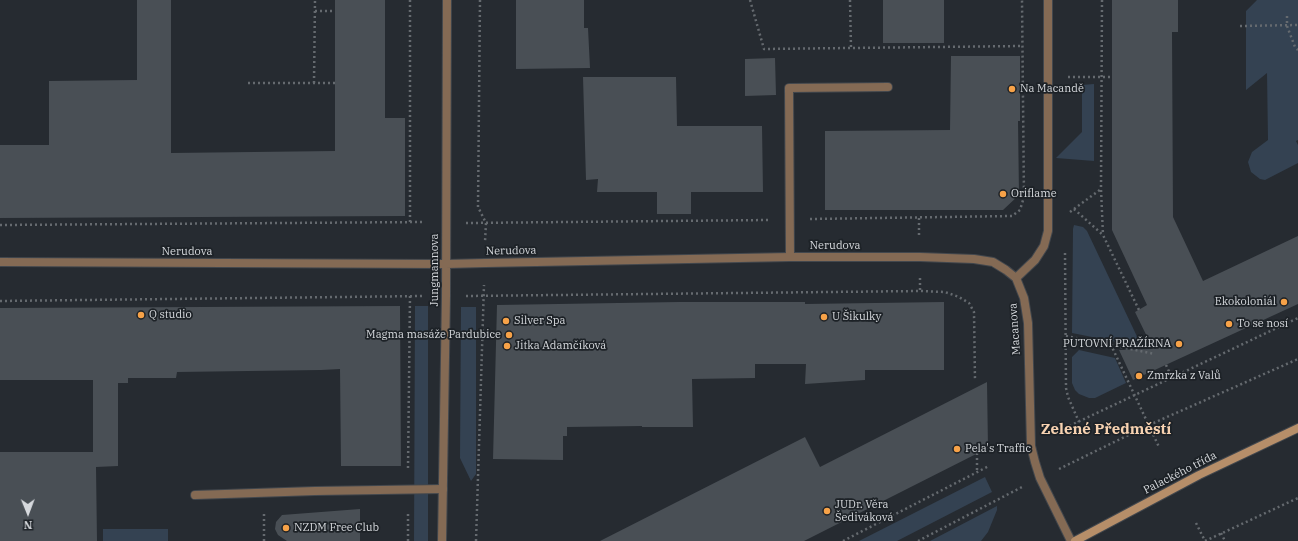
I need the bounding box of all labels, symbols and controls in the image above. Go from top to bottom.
place label: Na Macandě [1020,82,1084,96]
marker: Na Macandě [1007,84,1017,94]
place label: Oriflame [1011,187,1057,201]
marker: Oriflame [998,189,1008,199]
street label: Jungmannova [428,233,442,307]
street label: Nerudova [810,239,860,253]
street label: Nerudova [485,244,537,258]
street label: Nerudova [162,245,212,259]
place label: Ekokoloniál [1215,295,1276,309]
marker: Ekokoloniál [1279,297,1289,307]
street label: Macanova [1007,303,1023,355]
place label: Q studio [149,308,192,322]
marker: Q studio [136,310,146,320]
place label: U Šikulky [832,310,881,324]
marker: U Šikulky [819,312,829,322]
place label: Silver Spa [514,314,566,328]
marker: Silver Spa [501,316,511,326]
place label: To se nosí [1237,317,1288,331]
marker: To se nosí [1224,319,1234,329]
place label: Magma masáže Pardubice [366,328,501,342]
marker: Magma masáže Pardubice [504,330,514,340]
place label: PUTOVNÍ PRAŽÍRNA [1063,337,1171,351]
place label: Jitka Adamčíková [515,339,606,353]
marker: PUTOVNÍ PRAŽÍRNA [1174,339,1184,349]
marker: Jitka Adamčíková [502,341,512,351]
place label: Zmrzka z Valů [1147,369,1221,383]
marker: Zmrzka z Valů [1134,371,1144,381]
district label: Zelené Předměstí [1041,421,1171,439]
place label: Pela's Traffic [965,442,1031,456]
marker: Pela's Traffic [952,444,962,454]
street label: Palackého třída [1141,449,1219,497]
north arrow [8,493,48,533]
place label: JUDr. Věra Šediváková [835,498,893,524]
marker: JUDr. Věra Šediváková [822,506,832,516]
text: N [24,518,33,532]
place label: NZDM Free Club [294,521,379,535]
marker: NZDM Free Club [281,523,291,533]

